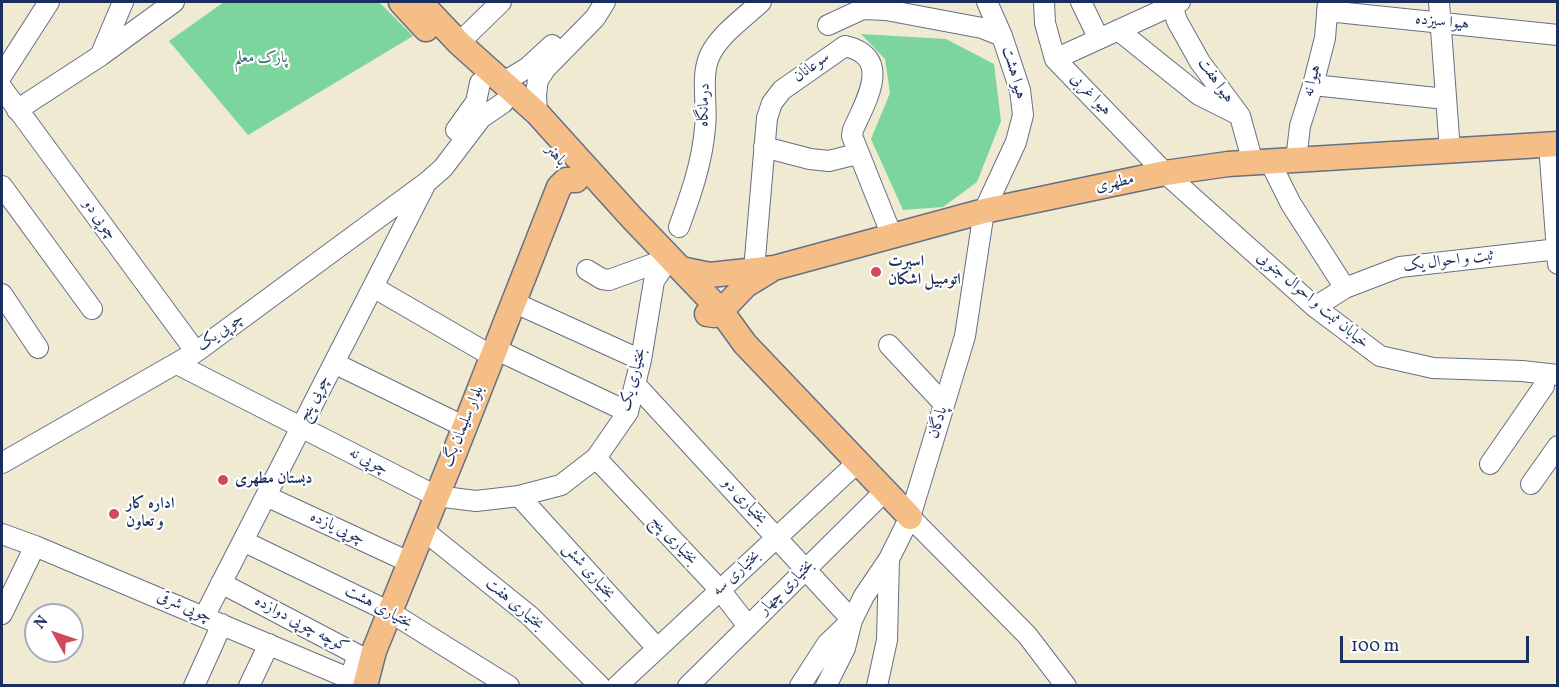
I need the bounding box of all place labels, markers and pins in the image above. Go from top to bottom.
place label: اسپرت اتومبیل اشکان [888,253,961,291]
marker: اسپرت اتومبیل اشکان [869,265,883,279]
place label: دبستان مطهری [235,470,312,490]
marker: دبستان مطهری [216,473,230,487]
place label: اداره کار و تعاون [126,495,174,533]
marker: اداره کار و تعاون [107,507,121,521]

